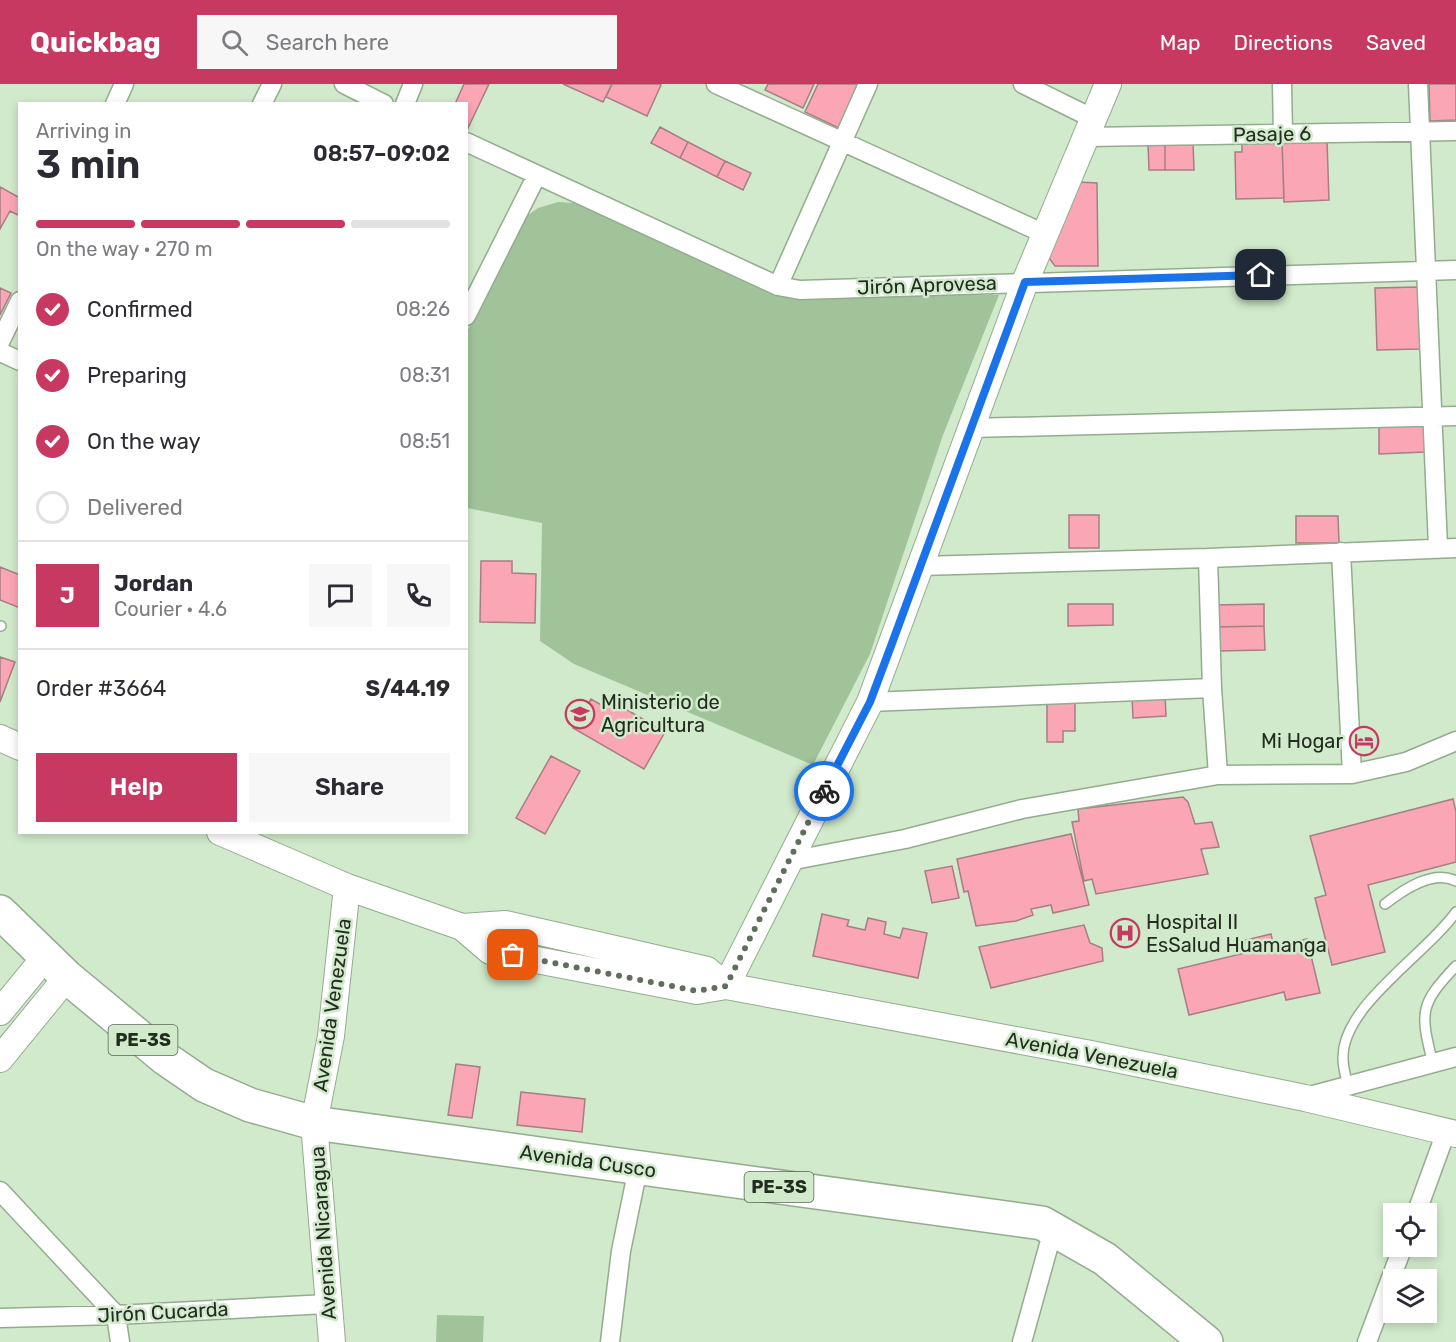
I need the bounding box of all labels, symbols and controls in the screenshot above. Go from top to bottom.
search box [197,15,617,69]
text: Quickbag [30,26,161,59]
icon: search [218,26,251,59]
text: Search here [266,29,389,56]
text: Map [1160,30,1201,55]
text: Directions [1234,30,1333,55]
text: Saved [1366,30,1426,55]
text: Arriving in [36,119,131,143]
street label: Pasaje 6 [1233,121,1311,147]
text: 08:57–09:02 [313,140,450,167]
text: 3 min [36,142,141,188]
text: On the way · 270 m [36,237,213,261]
pin [1235,249,1286,300]
icon: home [1244,258,1277,291]
street label: Jirón Aprovesa [857,271,997,299]
icon: check [36,293,69,326]
text: Confirmed [87,296,193,323]
text: 08:26 [396,297,450,321]
icon: check [36,359,69,392]
text: Preparing [87,362,187,389]
text: 08:31 [399,363,450,387]
icon: check [36,425,69,458]
text: On the way [87,428,201,455]
text: 08:51 [399,429,450,453]
text: Delivered [87,494,183,521]
button: chat [309,564,372,627]
button: phone [387,564,450,627]
text: Jordan [114,570,193,597]
text: J [60,582,75,609]
text: Courier · 4.6 [114,597,227,621]
text: Order #3664 [36,675,166,702]
text: S/44.19 [366,675,450,702]
place label: Ministerio de Agricultura [601,690,720,737]
school or university icon: Ministerio de Agricultura [564,698,596,730]
hotel icon: Mi Hogar [1348,725,1380,757]
place label: Mi Hogar [1261,729,1343,753]
button: Help [36,753,237,822]
button: Share [249,753,450,822]
courier [794,761,854,821]
icon: bike [808,775,841,808]
place label: Hospital II EsSalud Huamanga [1146,910,1327,957]
street label: Avenida Venezuela [308,917,356,1093]
hospital icon: Hospital II EsSalud Huamanga [1109,917,1141,949]
pin [487,929,538,980]
icon: bag [496,938,529,971]
road number: PE-3S [108,1025,178,1055]
street label: Avenida Venezuela [1004,1027,1180,1083]
street label: Avenida Cusco [518,1140,658,1182]
street label: Avenida Nicaragua [305,1145,341,1321]
road number: PE-3S [744,1172,814,1202]
map controls [1383,1203,1437,1323]
button: locate [1383,1203,1437,1257]
button: layers [1383,1269,1437,1323]
street label: Jirón Cucarda [97,1297,229,1327]

